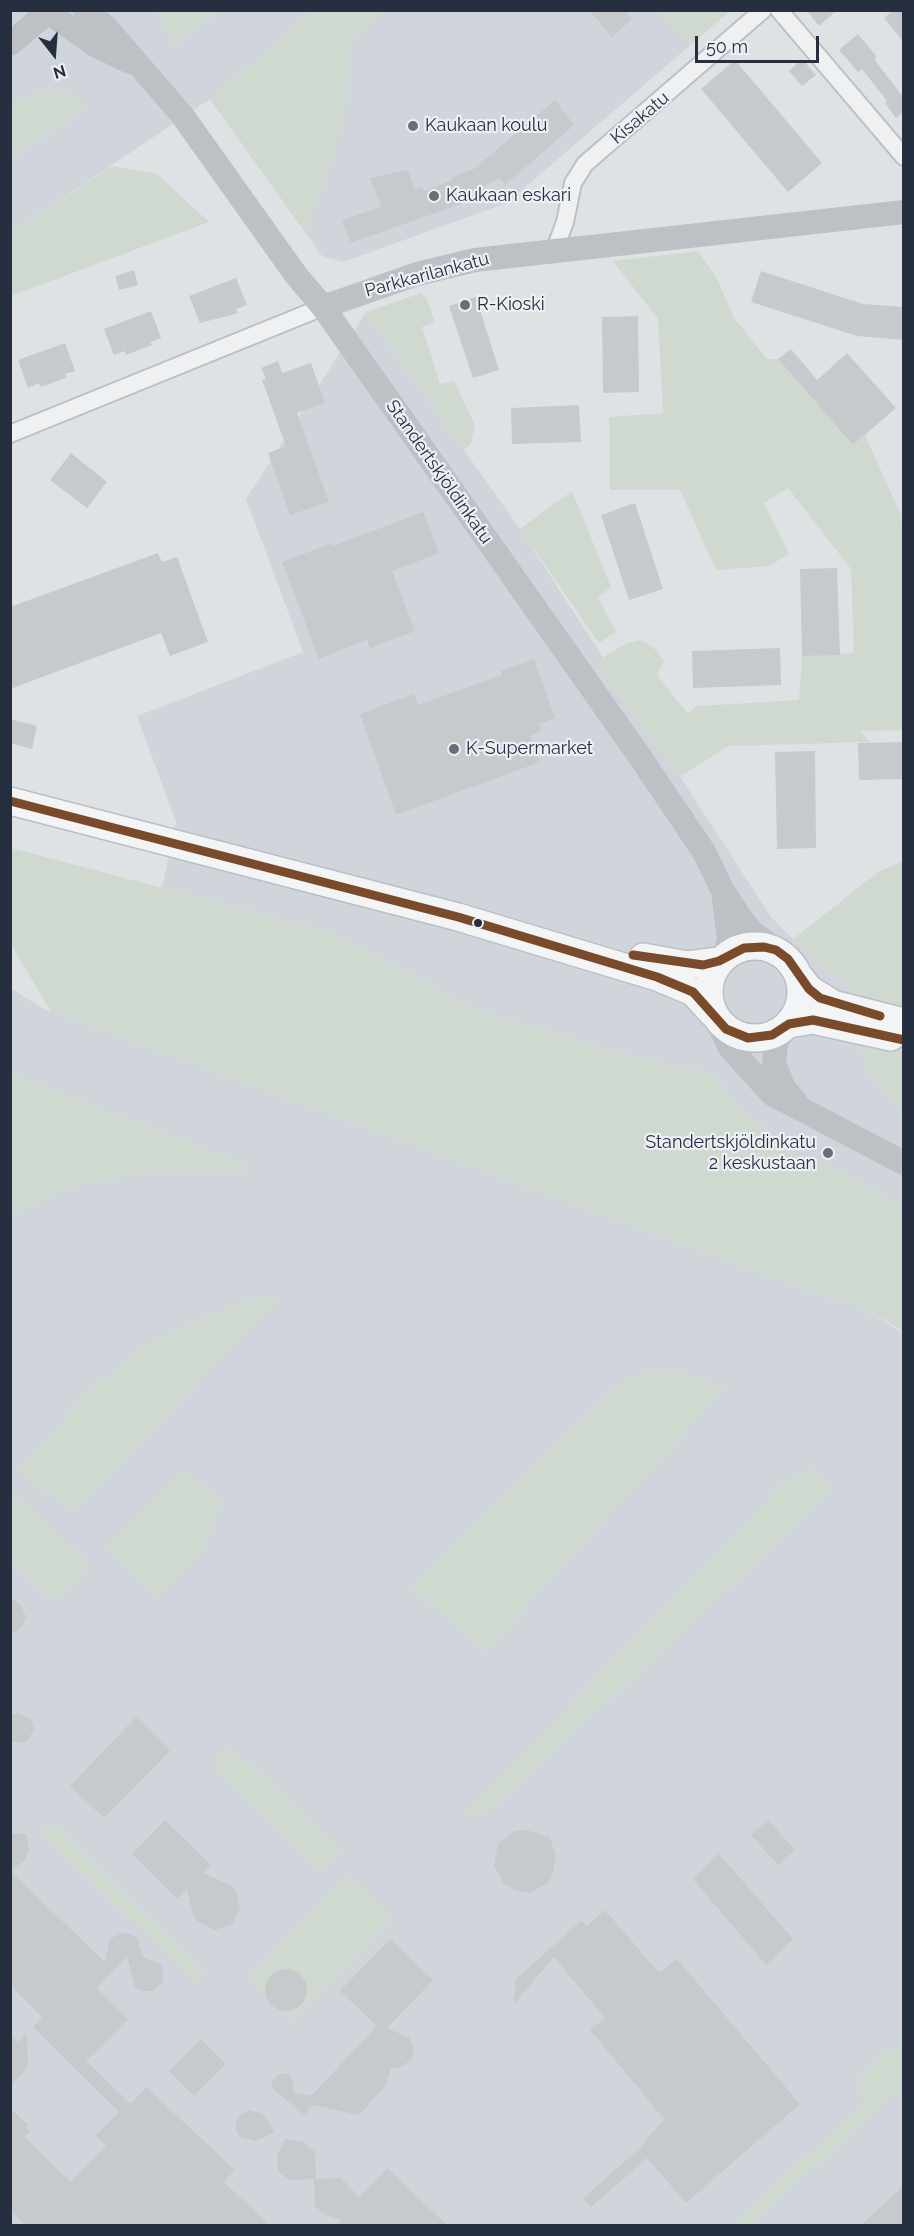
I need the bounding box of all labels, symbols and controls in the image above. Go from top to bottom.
north arrow [24,24,84,84]
scale bar [698,24,822,62]
text: 50 m [706,36,748,57]
text: N [51,61,68,83]
street label: Kisakatu [606,87,674,149]
place label: Kaukaan koulu [425,115,547,137]
marker: Kaukaan koulu [406,119,420,133]
place label: Kaukaan eskari [446,185,571,207]
marker: Kaukaan eskari [427,189,441,203]
street label: Parkkarilankatu [363,248,491,302]
place label: R-Kioski [477,294,545,316]
marker: R-Kioski [458,298,472,312]
street label: Standertskjöldinkatu [381,396,497,548]
place label: K-Supermarket [466,738,593,760]
marker: K-Supermarket [447,742,461,756]
unlabelled marker [472,917,484,929]
place label: Standertskjöldinkatu 2 keskustaan [645,1132,816,1174]
marker: Standertskjöldinkatu 2 keskustaan [821,1146,835,1160]

